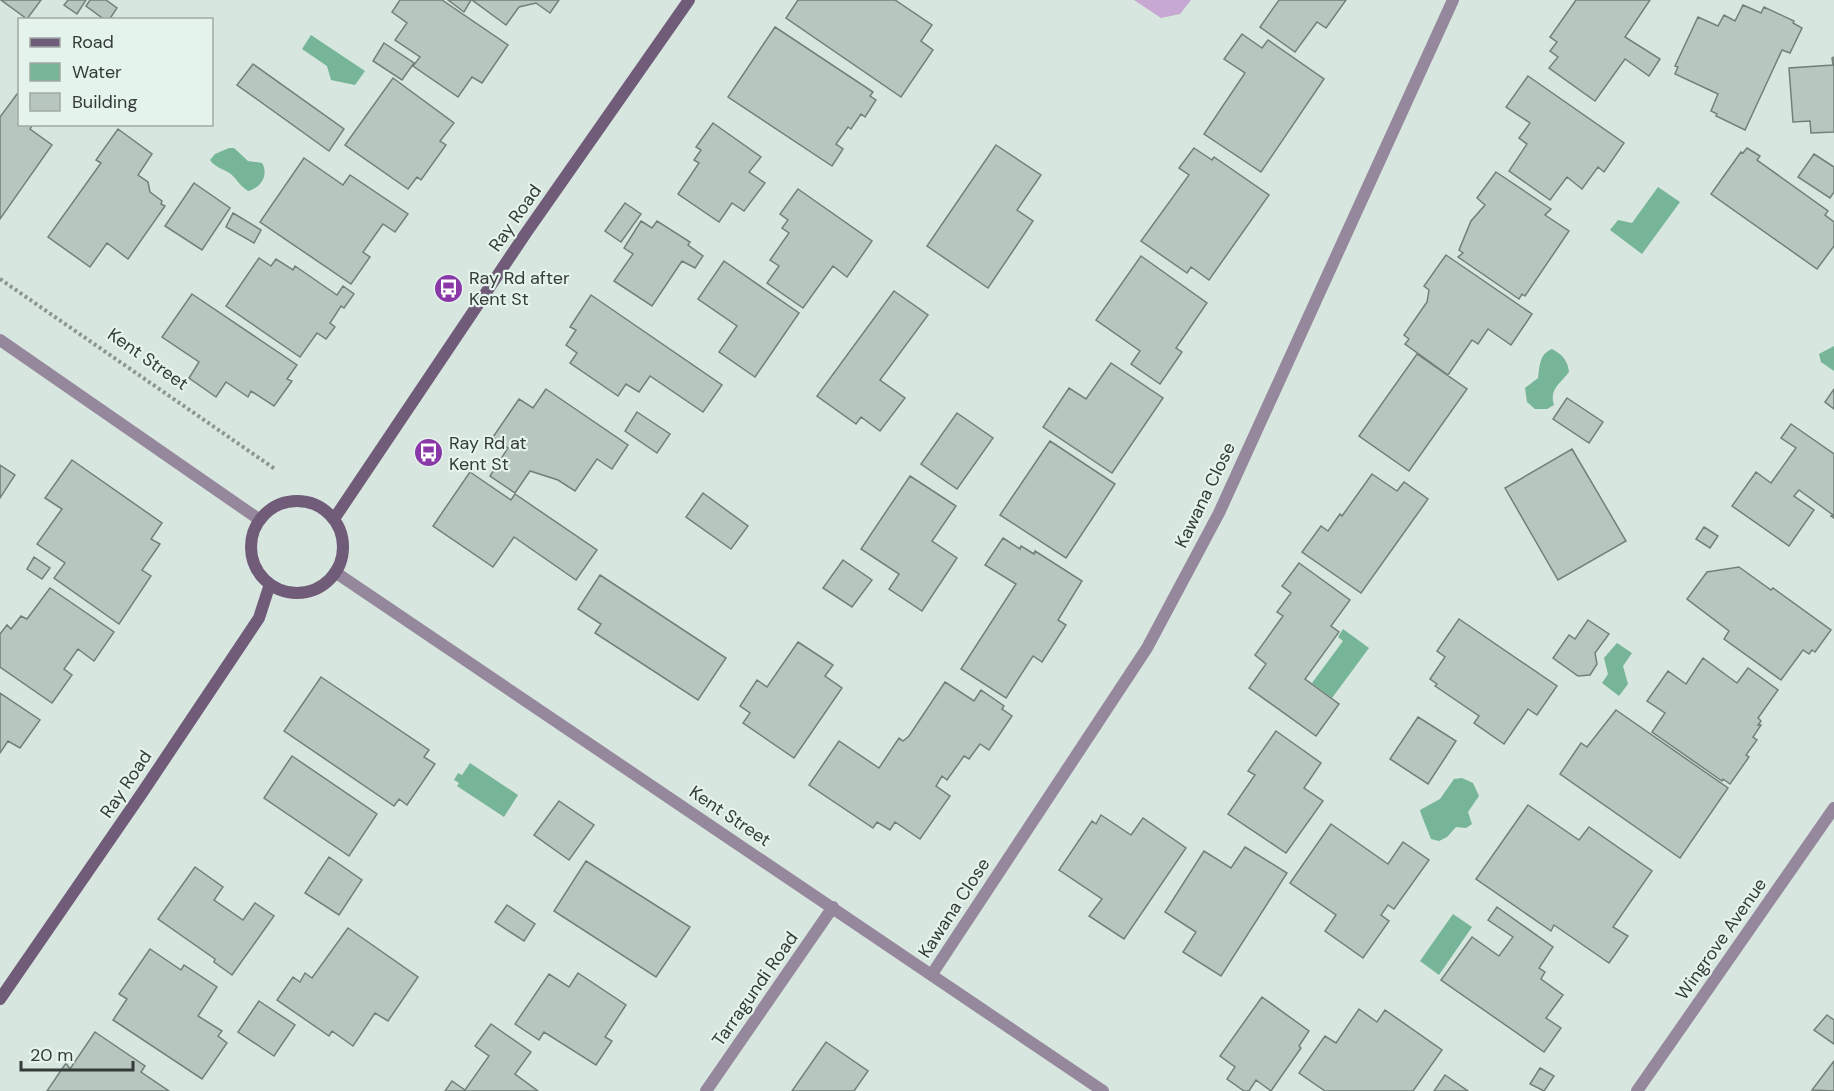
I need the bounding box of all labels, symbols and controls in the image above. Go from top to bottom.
legend [18,18,213,126]
text: Road [72,30,114,54]
text: Water [72,60,122,84]
text: Building [72,90,137,114]
street label: Ray Road [483,180,547,256]
place label: Ray Rd after Kent St [469,266,570,311]
bus stop icon: Ray Rd after Kent St [432,272,464,304]
street label: Kent Street [103,322,193,396]
place label: Ray Rd at Kent St [449,431,527,476]
bus stop icon: Ray Rd at Kent St [412,437,444,469]
street label: Kawana Close [1169,438,1241,552]
street label: Ray Road [95,746,157,822]
street label: Kent Street [685,780,775,852]
street label: Kawana Close [913,853,995,963]
street label: Wingrove Avenue [1670,873,1772,1005]
street label: Tarragundi Road [707,927,803,1051]
scale bar [21,1034,134,1072]
text: 20 m [30,1043,73,1067]

